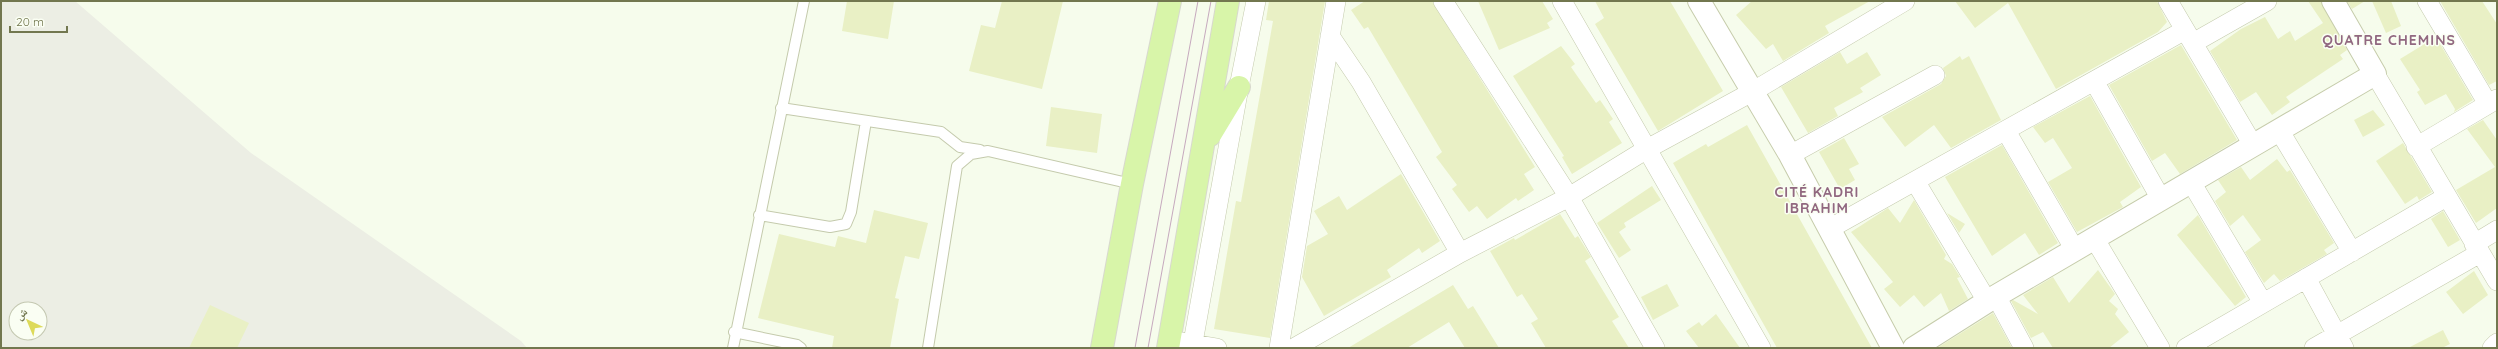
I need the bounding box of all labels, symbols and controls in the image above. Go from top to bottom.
scale bar [10,8,67,34]
text: 20 m [16,14,44,29]
district label: QUATRE CHEMINS [2322,31,2456,49]
district label: CITÉ KADRI IBRAHIM [1775,183,1859,217]
north arrow [8,301,48,341]
text: ش [12,304,31,324]

